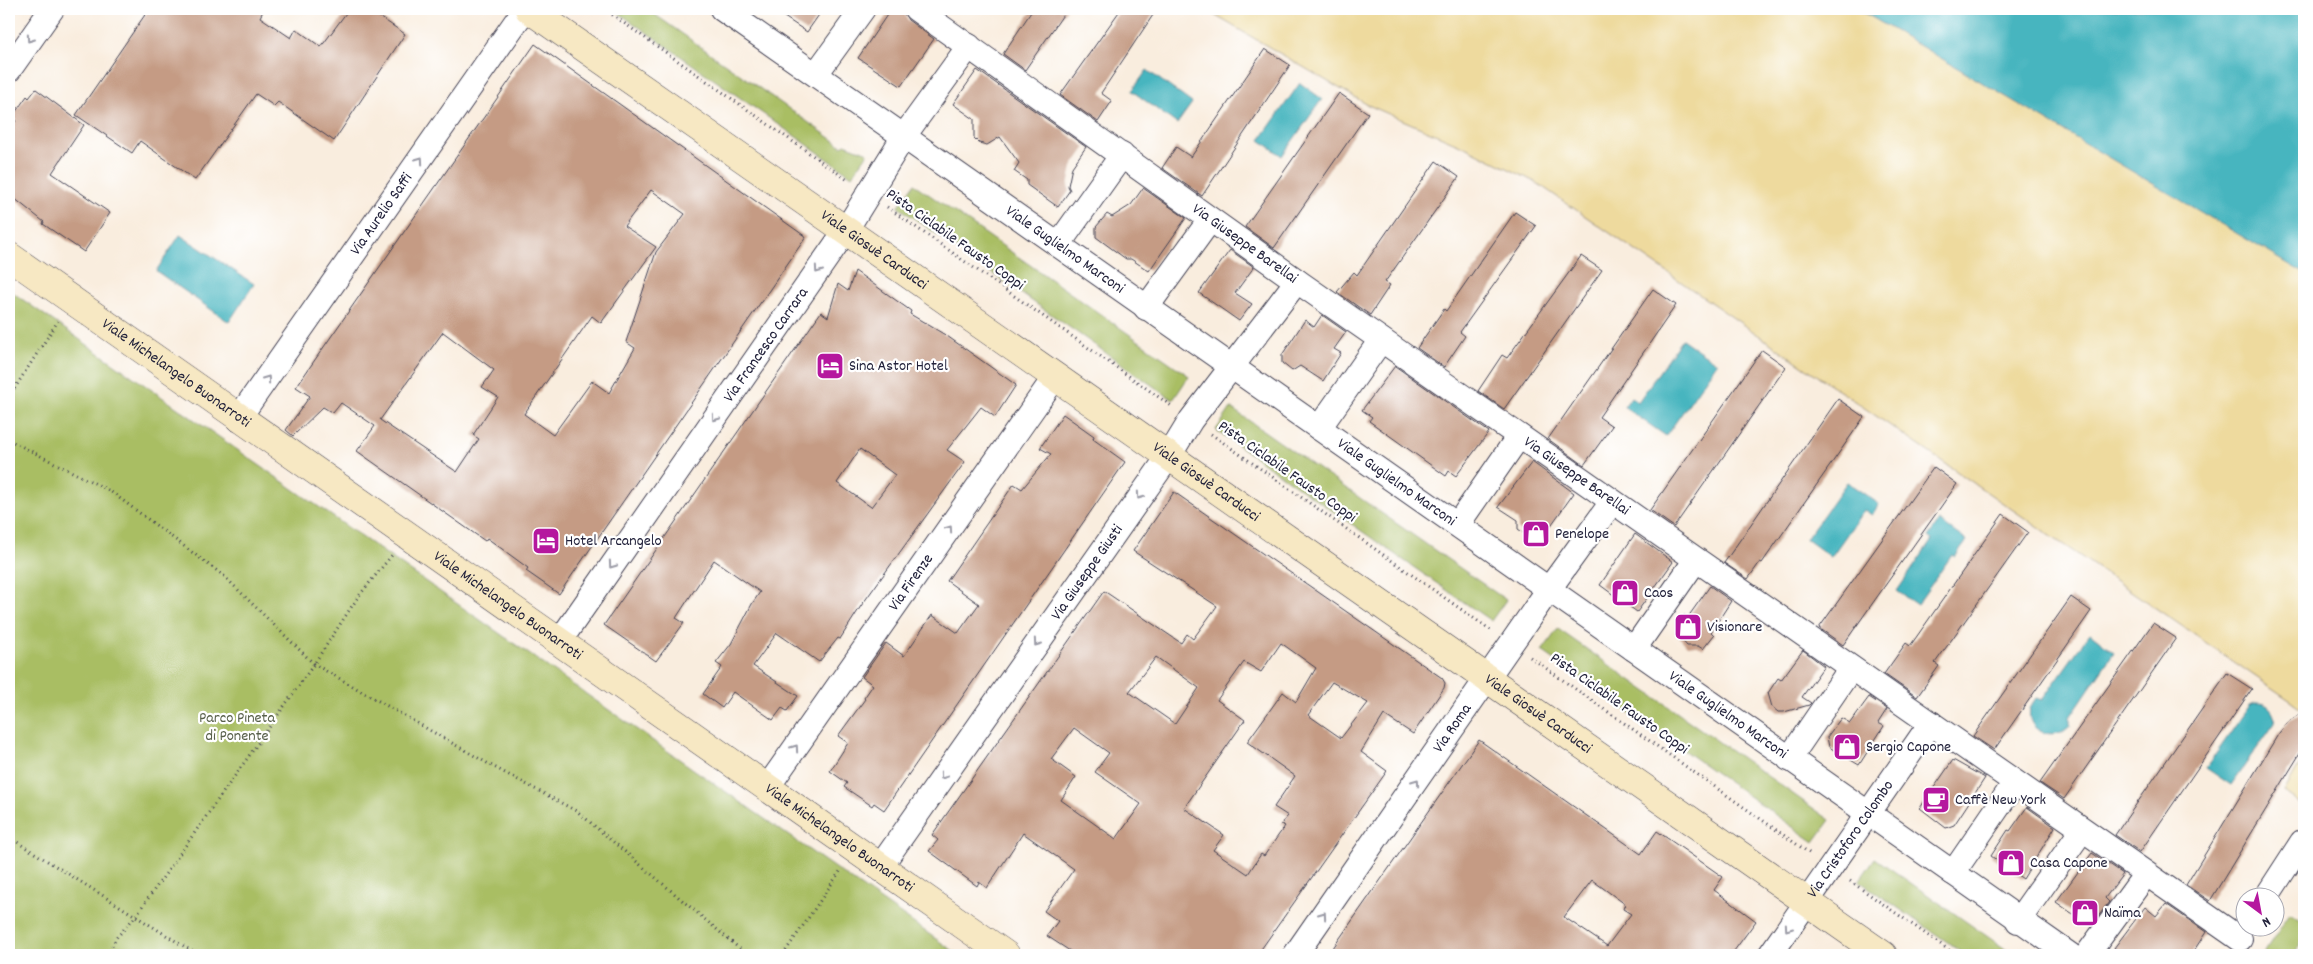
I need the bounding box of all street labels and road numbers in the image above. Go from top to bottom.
street label: Via Aurelio Saffi [344,168,418,260]
street label: Pista Ciclabile Fausto Coppi [881,183,1029,297]
street label: Via Giuseppe Barellai [1187,198,1303,290]
street label: Viale Guglielmo Marconi [1001,200,1129,300]
street label: Viale Giosuè Carducci [816,204,933,296]
street label: Via Francesco Carrara [718,282,814,407]
street label: Viale Michelangelo Buonarroti [97,313,255,434]
street label: Pista Ciclabile Fausto Coppi [1213,415,1361,529]
street label: Via Giuseppe Barellai [1519,431,1635,521]
street label: Viale Guglielmo Marconi [1332,432,1461,532]
street label: Viale Giosuè Carducci [1148,436,1265,528]
street label: Via Giuseppe Giusti [1045,520,1129,625]
street label: Viale Michelangelo Buonarroti [428,545,587,666]
street label: Via Firenze [883,549,939,616]
street label: Pista Ciclabile Fausto Coppi [1545,647,1693,761]
street label: Viale Guglielmo Marconi [1664,665,1792,765]
street label: Viale Giosuè Carducci [1480,668,1597,760]
street label: Via Roma [1427,699,1478,758]
street label: Via Cristoforo Colombo [1801,776,1899,903]
street label: Viale Michelangelo Buonarroti [760,778,919,899]

